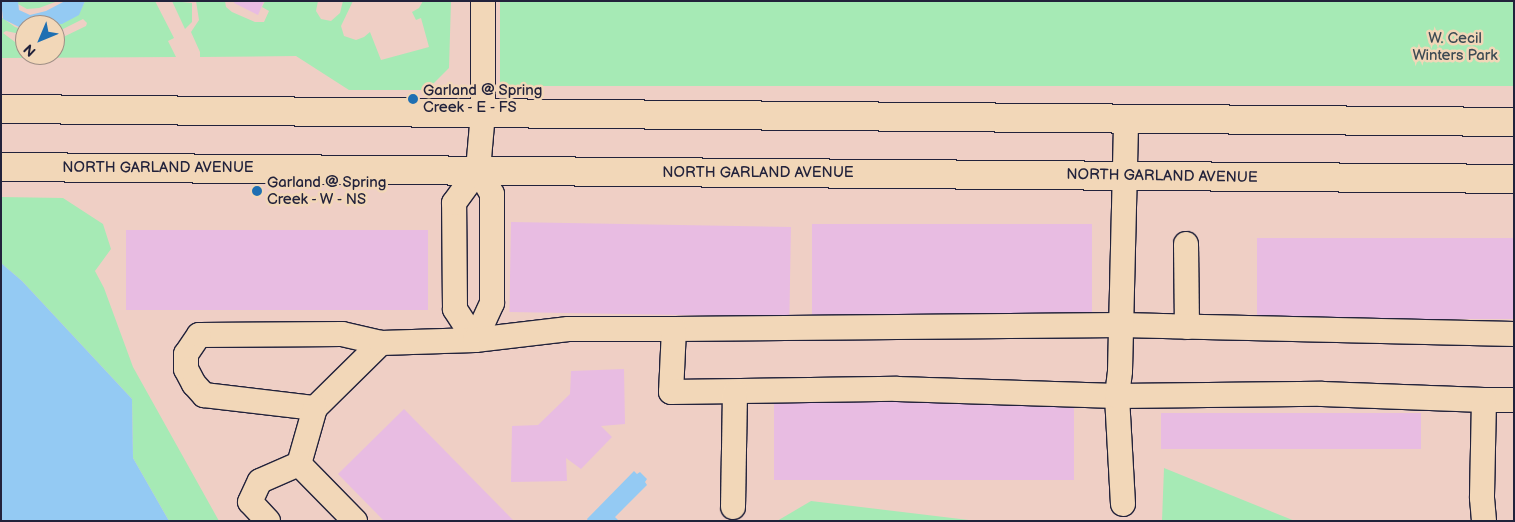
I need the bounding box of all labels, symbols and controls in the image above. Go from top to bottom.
north arrow [15,15,65,65]
park label: W. Cecil Winters Park [1413,29,1497,64]
text: N [20,41,39,60]
place label: Garland @ Spring Creek - E - FS [423,81,543,116]
marker: Garland @ Spring Creek - E - FS [407,93,419,105]
street label: NORTH GARLAND AVENUE [62,159,254,177]
street label: NORTH GARLAND AVENUE [662,164,854,182]
street label: NORTH GARLAND AVENUE [1066,165,1258,187]
place label: Garland @ Spring Creek - W - NS [267,173,387,208]
marker: Garland @ Spring Creek - W - NS [251,185,263,197]

